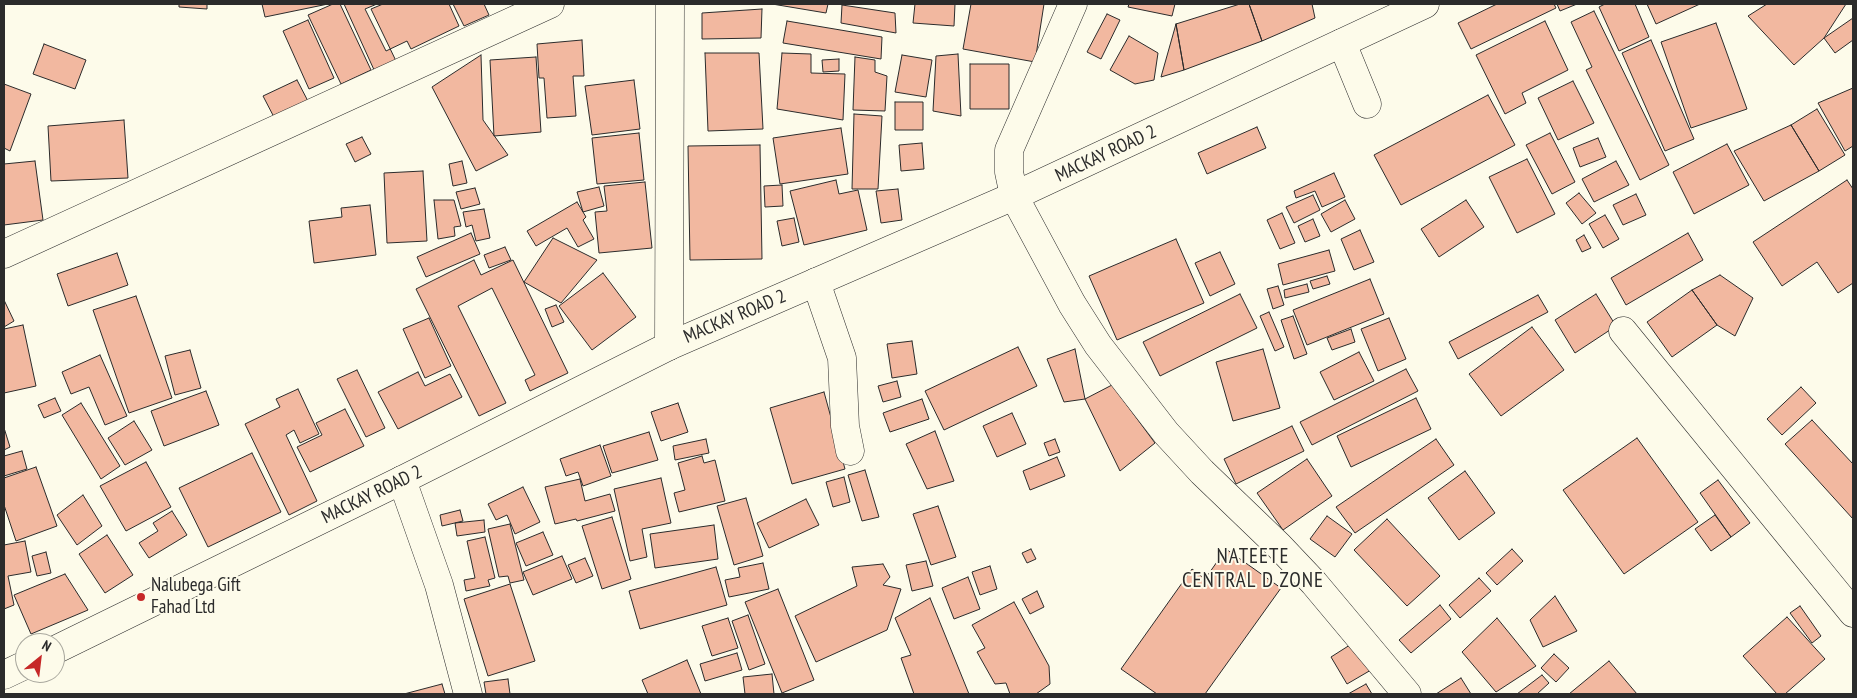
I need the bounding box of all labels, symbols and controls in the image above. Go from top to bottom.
street label: MACKAY ROAD 2 [1052,121,1160,187]
street label: MACKAY ROAD 2 [680,285,790,349]
street label: MACKAY ROAD 2 [318,461,426,529]
district label: NATEETE CENTRAL D ZONE [1180,544,1326,594]
place label: Nalubega Gift Fahad Ltd [151,575,241,619]
marker: Nalubega Gift Fahad Ltd [135,591,147,603]
north arrow [15,633,65,683]
text: N [39,636,54,655]

